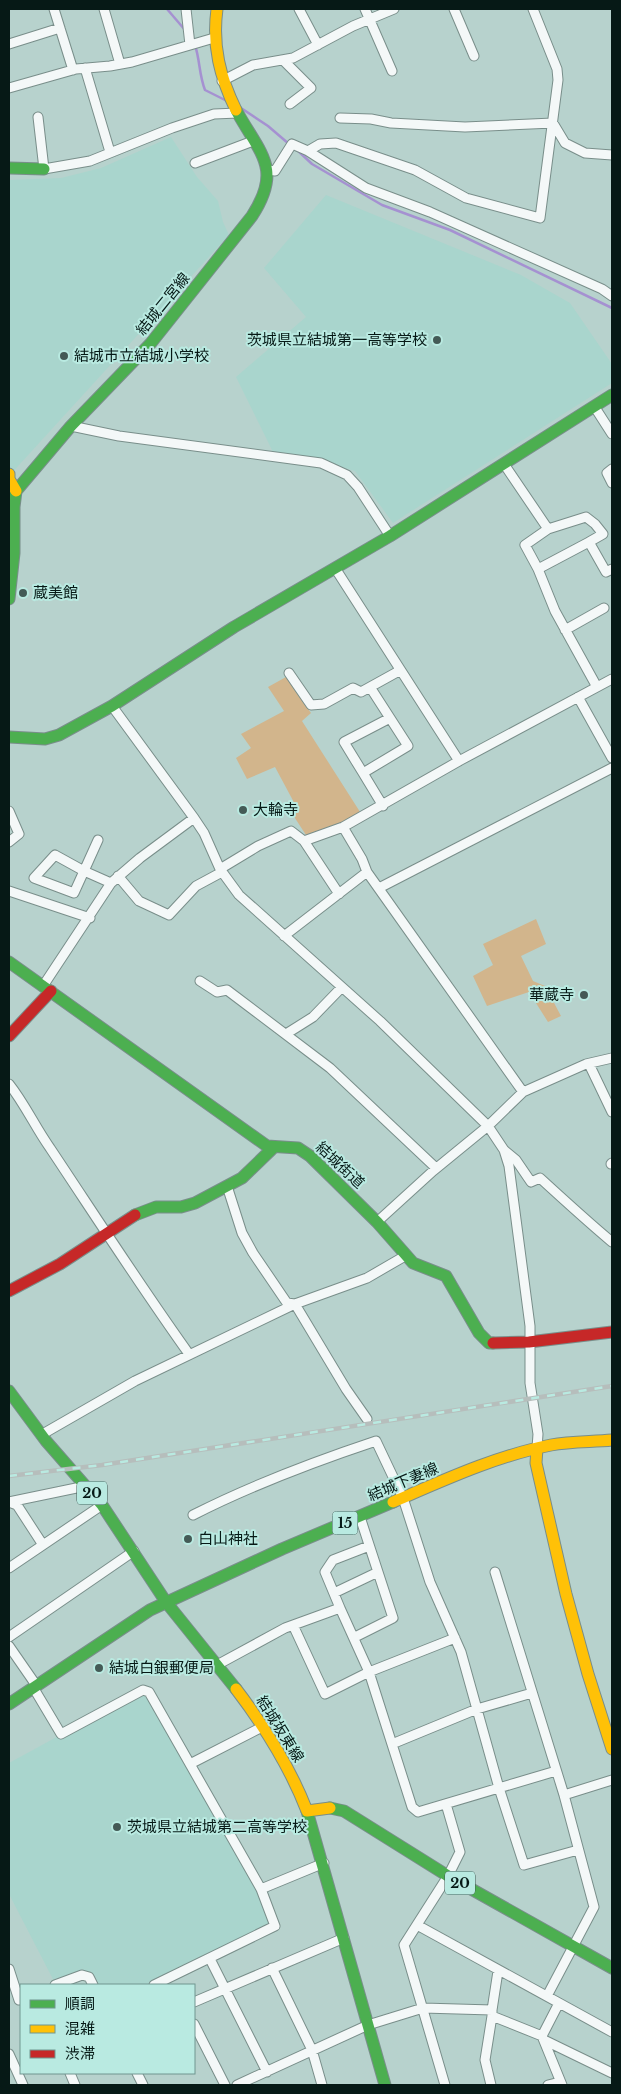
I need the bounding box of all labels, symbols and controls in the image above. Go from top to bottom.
street label: 結城二宮線 [132,269,194,339]
place label: 茨城県立結城第一高等学校 [247,330,427,349]
marker: 茨城県立結城第一高等学校 [431,334,443,346]
place label: 結城市立結城小学校 [74,346,209,365]
marker: 結城市立結城小学校 [58,350,70,362]
place label: 蔵美館 [33,583,78,602]
marker: 蔵美館 [17,587,29,599]
place label: 大輪寺 [253,800,298,819]
marker: 大輪寺 [237,804,249,816]
place label: 華蔵寺 [529,985,574,1004]
marker: 華蔵寺 [578,989,590,1001]
street label: 結城街道 [312,1137,369,1192]
street label: 結城下妻線 [365,1458,441,1505]
road number: 20 [77,1482,107,1505]
road number: 15 [332,1512,358,1535]
place label: 白山神社 [198,1529,258,1548]
marker: 白山神社 [182,1533,194,1545]
place label: 結城白銀郵便局 [109,1658,214,1677]
marker: 結城白銀郵便局 [93,1662,105,1674]
street label: 結城坂東線 [252,1692,308,1766]
place label: 茨城県立結城第二高等学校 [127,1817,307,1836]
marker: 茨城県立結城第二高等学校 [111,1821,123,1833]
road number: 20 [445,1872,475,1895]
legend [20,1984,195,2074]
text: 順調 [65,1994,95,2013]
text: 混雑 [65,2019,95,2038]
text: 渋滞 [65,2044,95,2063]

